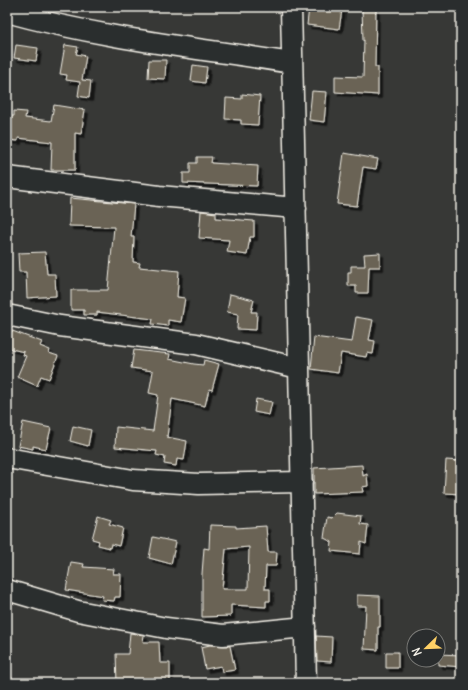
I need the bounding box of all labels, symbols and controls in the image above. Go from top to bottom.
north arrow [406,628,446,668]
text: N [409,646,425,658]

